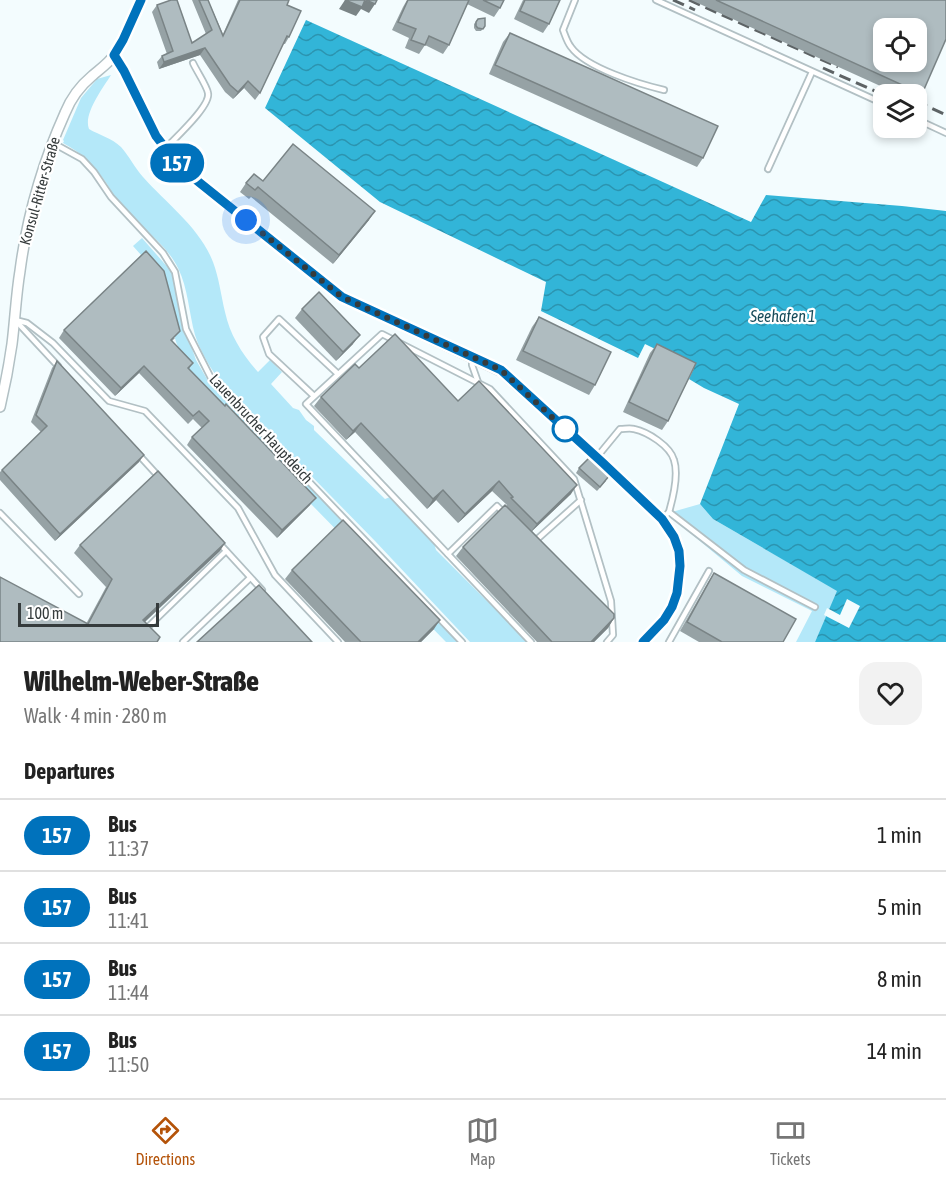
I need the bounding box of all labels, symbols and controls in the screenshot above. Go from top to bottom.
map controls [873,18,927,138]
button: locate [873,18,927,72]
button: layers [873,84,927,138]
street label: Konsul-Ritter-Straße [16,135,63,247]
line badge: 157 [142,144,212,182]
text: 157 [162,151,192,175]
your location [231,205,261,235]
water label: Seehafen 1 [749,307,816,325]
street label: Lauenbrucher Hauptdeich [206,370,316,487]
unlabelled marker [552,416,578,442]
scale bar [18,600,159,628]
text: 100 m [27,604,63,622]
button: heart [859,662,922,725]
text: Wilhelm-Weber-Straße [24,665,259,697]
text: Walk · 4 min · 280 m [24,704,167,727]
text: Departures [24,758,114,784]
text: Bus [108,811,137,837]
text: 1 min [877,822,922,848]
text: 157 [42,823,72,847]
text: 11:37 [108,837,149,860]
text: Bus [108,883,137,909]
text: 5 min [877,894,922,920]
text: 157 [42,895,72,919]
text: 11:41 [108,909,149,932]
text: Bus [108,955,137,981]
text: 8 min [877,966,922,992]
text: 157 [42,967,72,991]
text: 11:44 [108,981,149,1004]
text: Bus [108,1027,137,1053]
text: 14 min [867,1038,922,1064]
text: 157 [42,1039,72,1063]
text: 11:50 [108,1053,149,1076]
tab: Directions [135,1114,195,1168]
tab: Map [466,1114,499,1168]
tab: Tickets [770,1114,811,1168]

